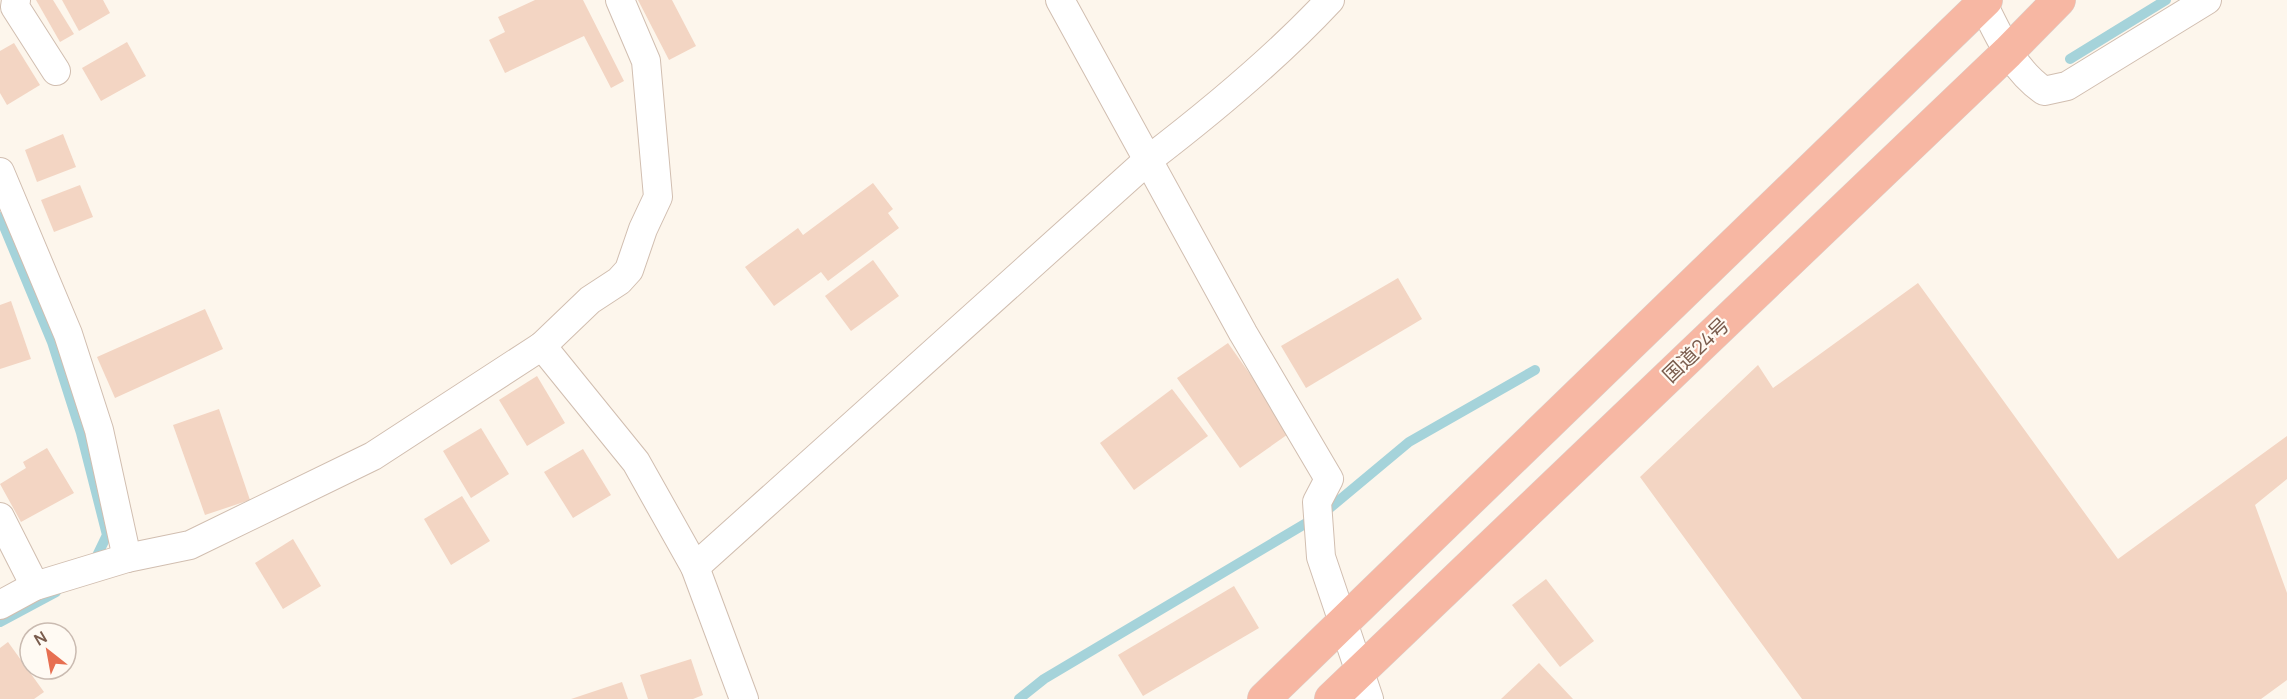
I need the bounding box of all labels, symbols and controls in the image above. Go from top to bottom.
street label: 国道24号 [1656,311,1735,388]
north arrow [18,621,78,681]
text: N [30,626,51,651]

